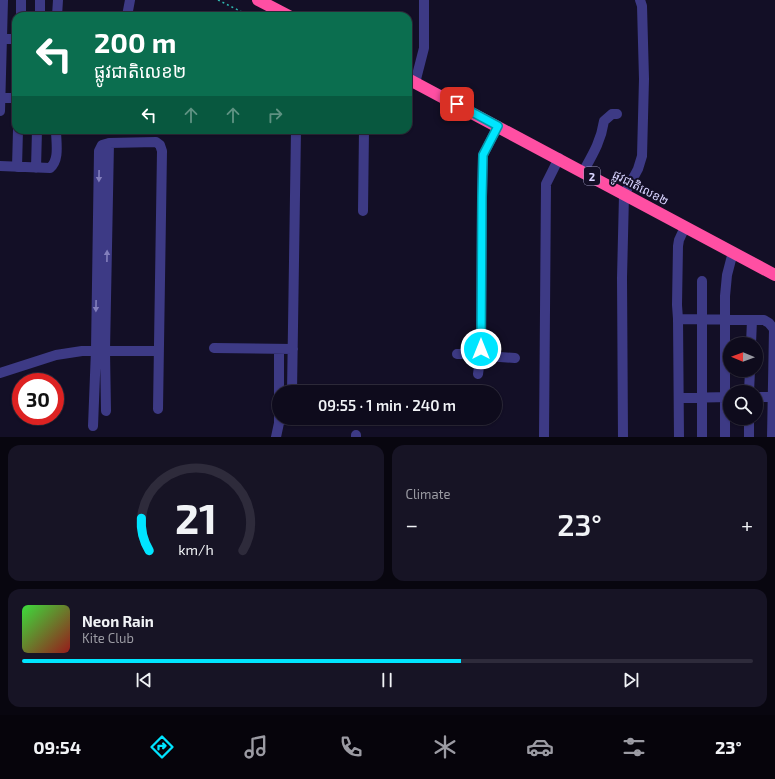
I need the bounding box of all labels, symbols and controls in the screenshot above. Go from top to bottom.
text: 200 m [94,25,176,59]
icon: left [28,28,80,80]
text: ផ្លូវជាតិលេខ២ [94,60,186,82]
pin [440,87,474,121]
icon: arrive [446,93,468,115]
icon: left [138,104,160,126]
icon: ahead [180,104,202,126]
icon: ahead [222,104,244,126]
icon: right [264,104,286,126]
street label: ផ្លូវជាតិលេខ២ [608,166,671,212]
road number: 2 [584,167,600,185]
one-way arrow [96,170,102,183]
one-way arrow [104,249,110,262]
one-way arrow [93,300,100,312]
position arrow [460,328,502,370]
north arrow [723,337,763,377]
map controls [723,337,763,425]
speed limit sign: 30 [12,373,64,425]
button: search [723,385,763,425]
text: 09:55 · 1 min · 240 m [318,396,456,414]
text: Climate [406,486,450,502]
text: 21 [175,492,217,542]
text: 23° [557,506,602,542]
text: − [406,511,418,537]
text: + [741,511,753,537]
text: km/h [178,541,213,558]
text: Neon Rain [82,612,154,630]
text: Kite Club [82,630,134,646]
icon: previous [133,669,155,691]
icon: pause [376,669,398,691]
icon: next [620,669,642,691]
icon: directions [148,733,176,761]
icon: music [242,733,270,761]
icon: phone [337,733,365,761]
icon: climate [431,733,459,761]
icon: car [526,733,554,761]
icon: filters [620,733,648,761]
text: 09:54 [33,736,81,758]
text: 23° [715,736,742,758]

